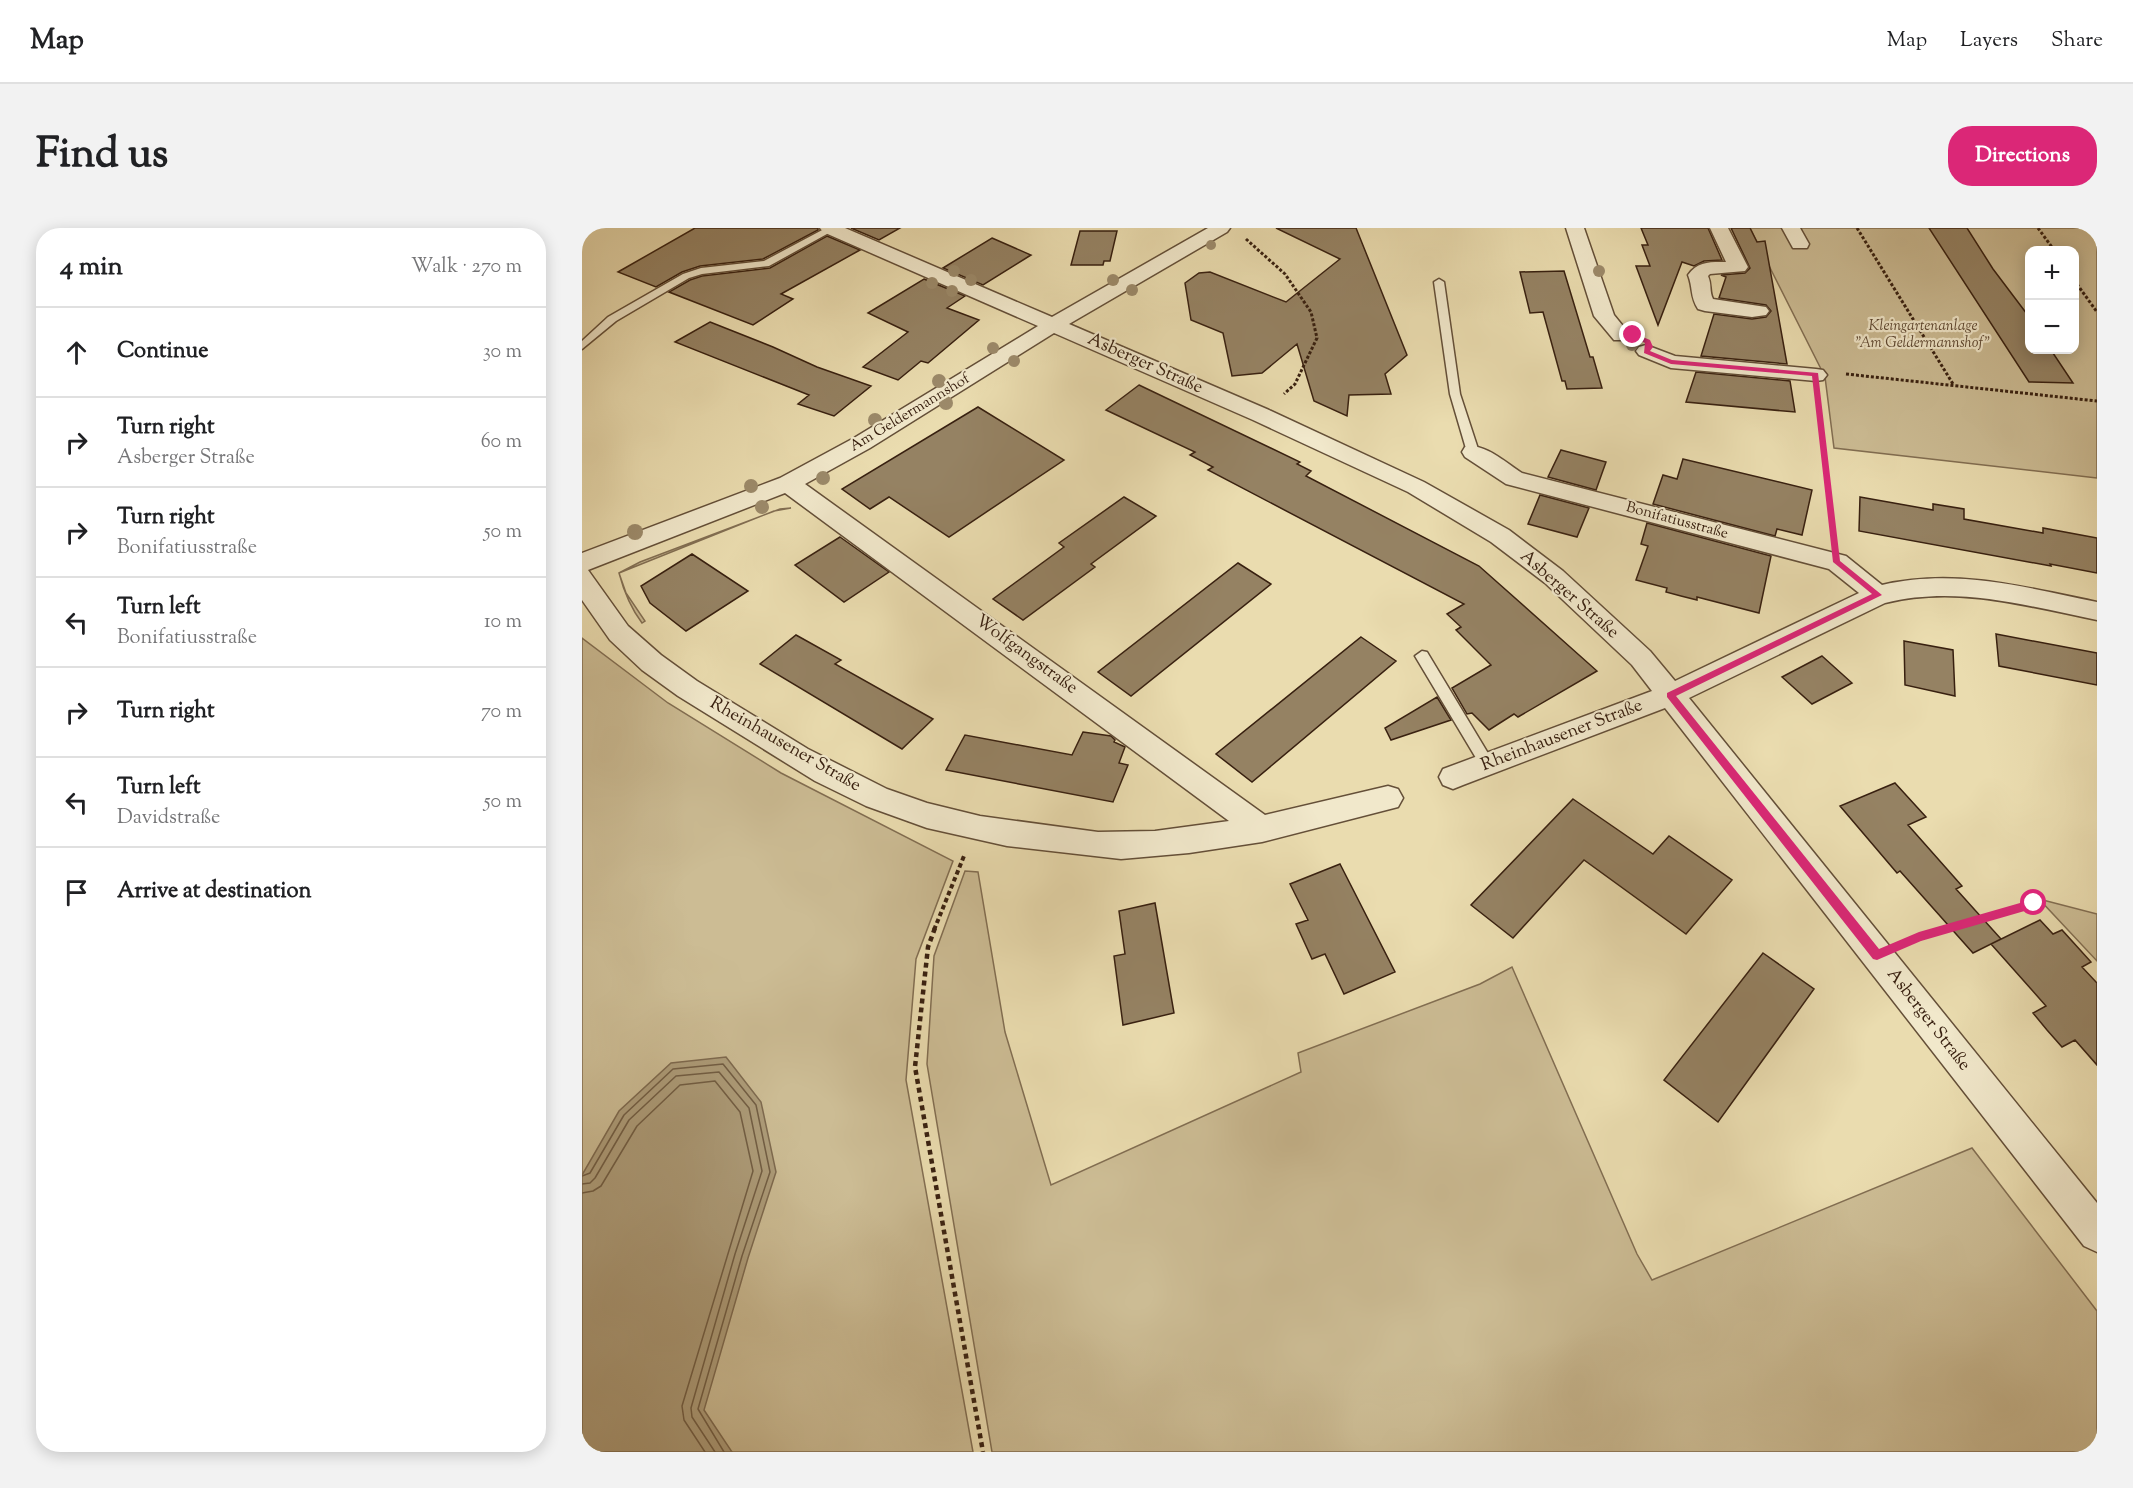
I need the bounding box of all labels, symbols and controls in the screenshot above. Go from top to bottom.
text: Map [30,21,84,61]
text: Map [1887,26,1927,56]
text: Layers [1960,26,2018,56]
text: Share [2051,26,2103,56]
text: Find us [36,126,168,186]
button: Directions [1948,126,2097,186]
map controls [2025,246,2079,354]
button: + [2025,246,2079,300]
text: 4 min [60,249,123,286]
text: Walk · 270 m [411,253,522,282]
button: − [2025,300,2079,354]
park label: Kleingartenanlage "Am Geldermannshof" [1856,316,1990,354]
route end [1619,321,1645,347]
street label: Asberger Straße [1083,327,1207,401]
icon: ahead [60,336,93,369]
text: Continue [117,336,208,368]
text: 30 m [483,338,522,367]
street label: Am Geldermannshof [846,368,975,457]
text: Turn right [117,412,214,444]
icon: right [60,426,93,459]
text: 60 m [481,428,522,457]
text: Asberger Straße [117,444,255,473]
street label: Bonifatiusstraße [1624,497,1730,545]
text: Turn right [117,502,214,534]
icon: right [60,516,93,549]
text: 50 m [484,518,522,547]
text: Bonifatiusstraße [117,534,257,563]
street label: Asberger Straße [1514,545,1624,645]
text: Turn left [117,592,200,624]
icon: left [60,606,93,639]
text: 10 m [484,608,522,637]
street label: Wolfgangstraße [969,609,1083,701]
text: Bonifatiusstraße [117,624,257,653]
street label: Rheinhausener Straße [704,691,866,799]
street label: Rheinhausener Straße [1477,693,1647,779]
icon: right [60,696,93,729]
text: Turn right [117,696,214,728]
text: 70 m [481,698,522,727]
text: Turn left [117,772,200,804]
icon: left [60,786,93,819]
text: 50 m [484,788,522,817]
text: Davidstraße [117,804,220,833]
icon: arrive [60,876,93,909]
text: Arrive at destination [117,876,312,908]
route start [2020,889,2046,915]
street label: Asberger Straße [1880,963,1976,1077]

